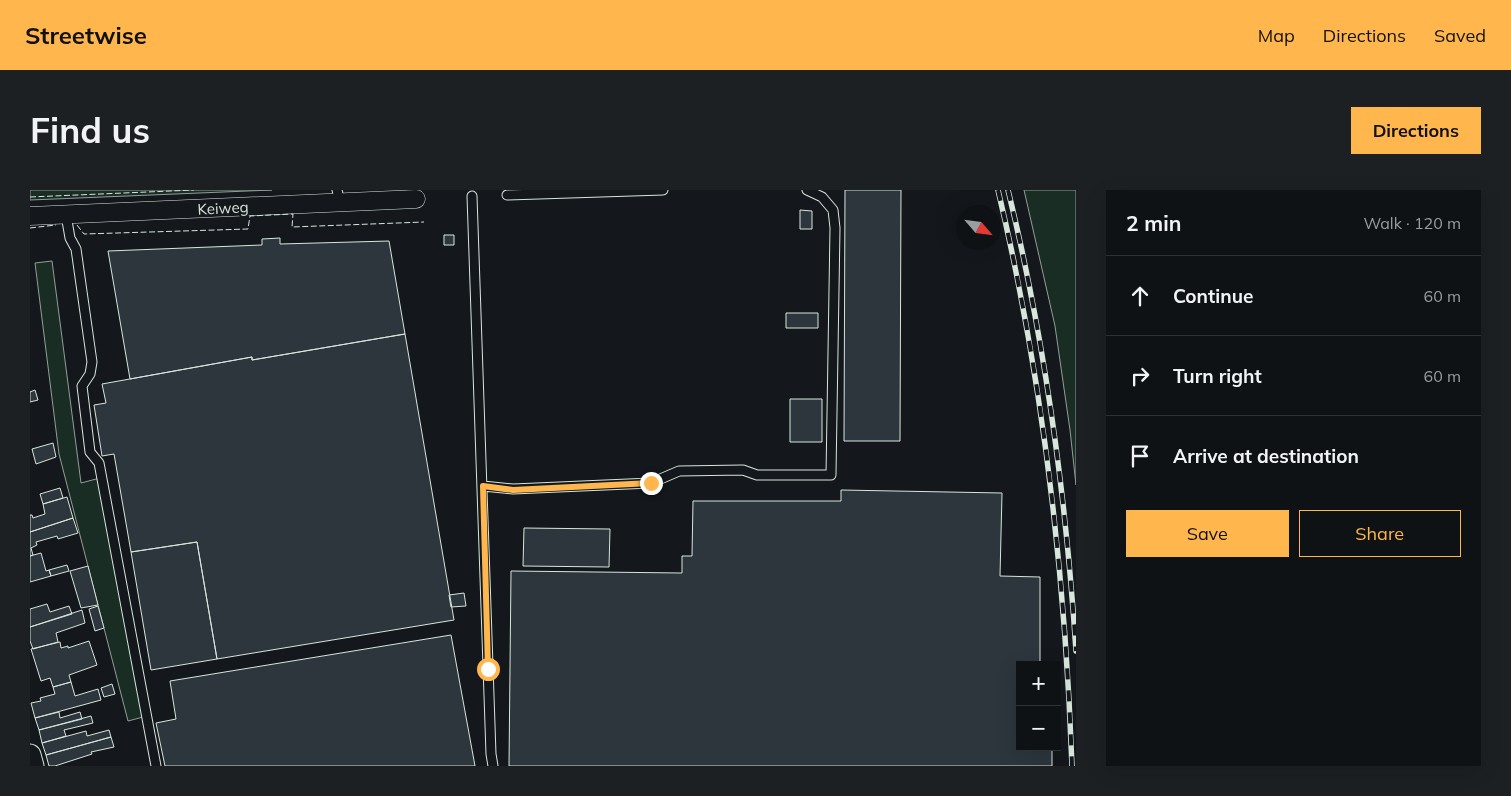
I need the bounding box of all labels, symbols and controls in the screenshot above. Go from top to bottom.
text: Streetwise [25,20,147,50]
text: Map [1258,24,1295,47]
text: Directions [1323,24,1406,47]
text: Saved [1434,24,1486,47]
button: Directions [1351,107,1481,154]
text: Find us [30,108,150,152]
street label: Keiweg [197,197,249,219]
north arrow [956,205,1001,250]
text: 2 min [1126,210,1181,236]
text: Walk · 120 m [1363,213,1461,233]
icon: ahead [1126,282,1154,310]
text: Continue [1173,284,1253,308]
text: 60 m [1424,286,1461,306]
icon: right [1126,362,1154,390]
text: Turn right [1173,364,1262,388]
text: 60 m [1424,366,1461,386]
icon: arrive [1126,442,1154,470]
text: Arrive at destination [1173,444,1359,468]
route end [640,472,663,495]
button: Save [1126,510,1289,557]
button: Share [1299,510,1461,557]
route start [477,658,500,681]
map controls [1016,661,1061,751]
button: + [1016,661,1061,706]
button: − [1016,706,1061,751]

